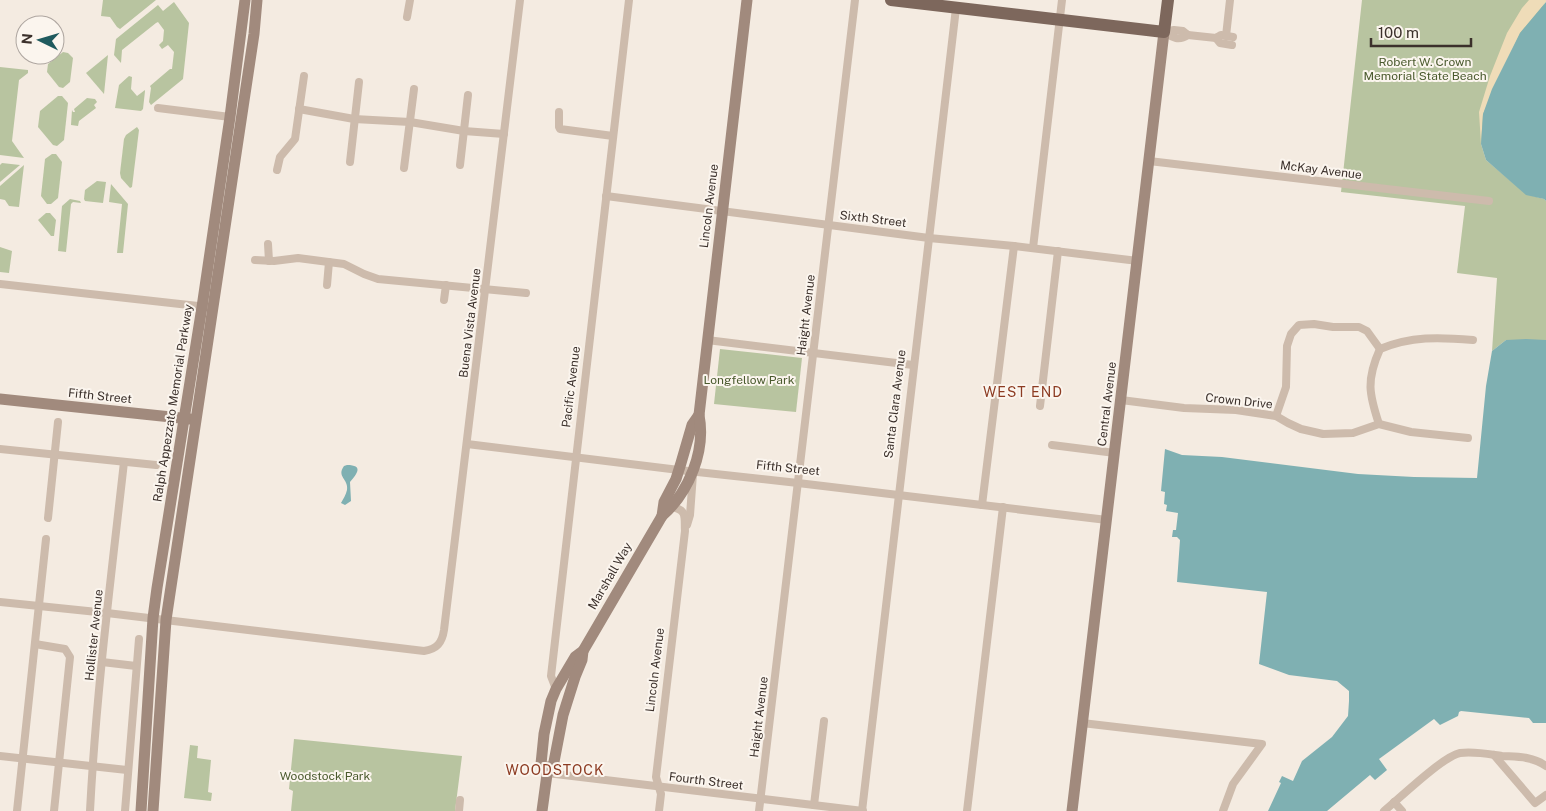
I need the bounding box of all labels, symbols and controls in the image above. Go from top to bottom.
north arrow [15,15,65,65]
scale bar [1371,15,1471,47]
text: 100 m [1378,24,1419,41]
text: N [19,33,35,45]
park label: Robert W. Crown Memorial State Beach [1363,55,1487,83]
street label: McKay Avenue [1279,158,1363,182]
street label: Lincoln Avenue [697,163,721,249]
street label: Sixth Street [839,208,907,230]
street label: Buena Vista Avenue [456,267,484,379]
street label: Haight Avenue [794,273,818,356]
street label: Ralph Appezzato Memorial Parkway [150,303,196,503]
street label: Pacific Avenue [559,345,583,428]
street label: Santa Clara Avenue [881,349,909,459]
street label: Central Avenue [1095,361,1119,447]
park label: Longfellow Park [704,373,795,387]
district label: WEST END [983,384,1063,400]
street label: Fifth Street [67,386,133,406]
street label: Crown Drive [1205,391,1273,412]
street label: Fifth Street [755,458,821,478]
street label: Marshall Way [585,540,635,612]
street label: Hollister Avenue [82,588,106,681]
street label: Lincoln Avenue [643,627,667,713]
street label: Haight Avenue [747,675,771,758]
district label: WOODSTOCK [505,762,605,778]
park label: Woodstock Park [280,769,371,783]
street label: Fourth Street [668,769,744,793]

